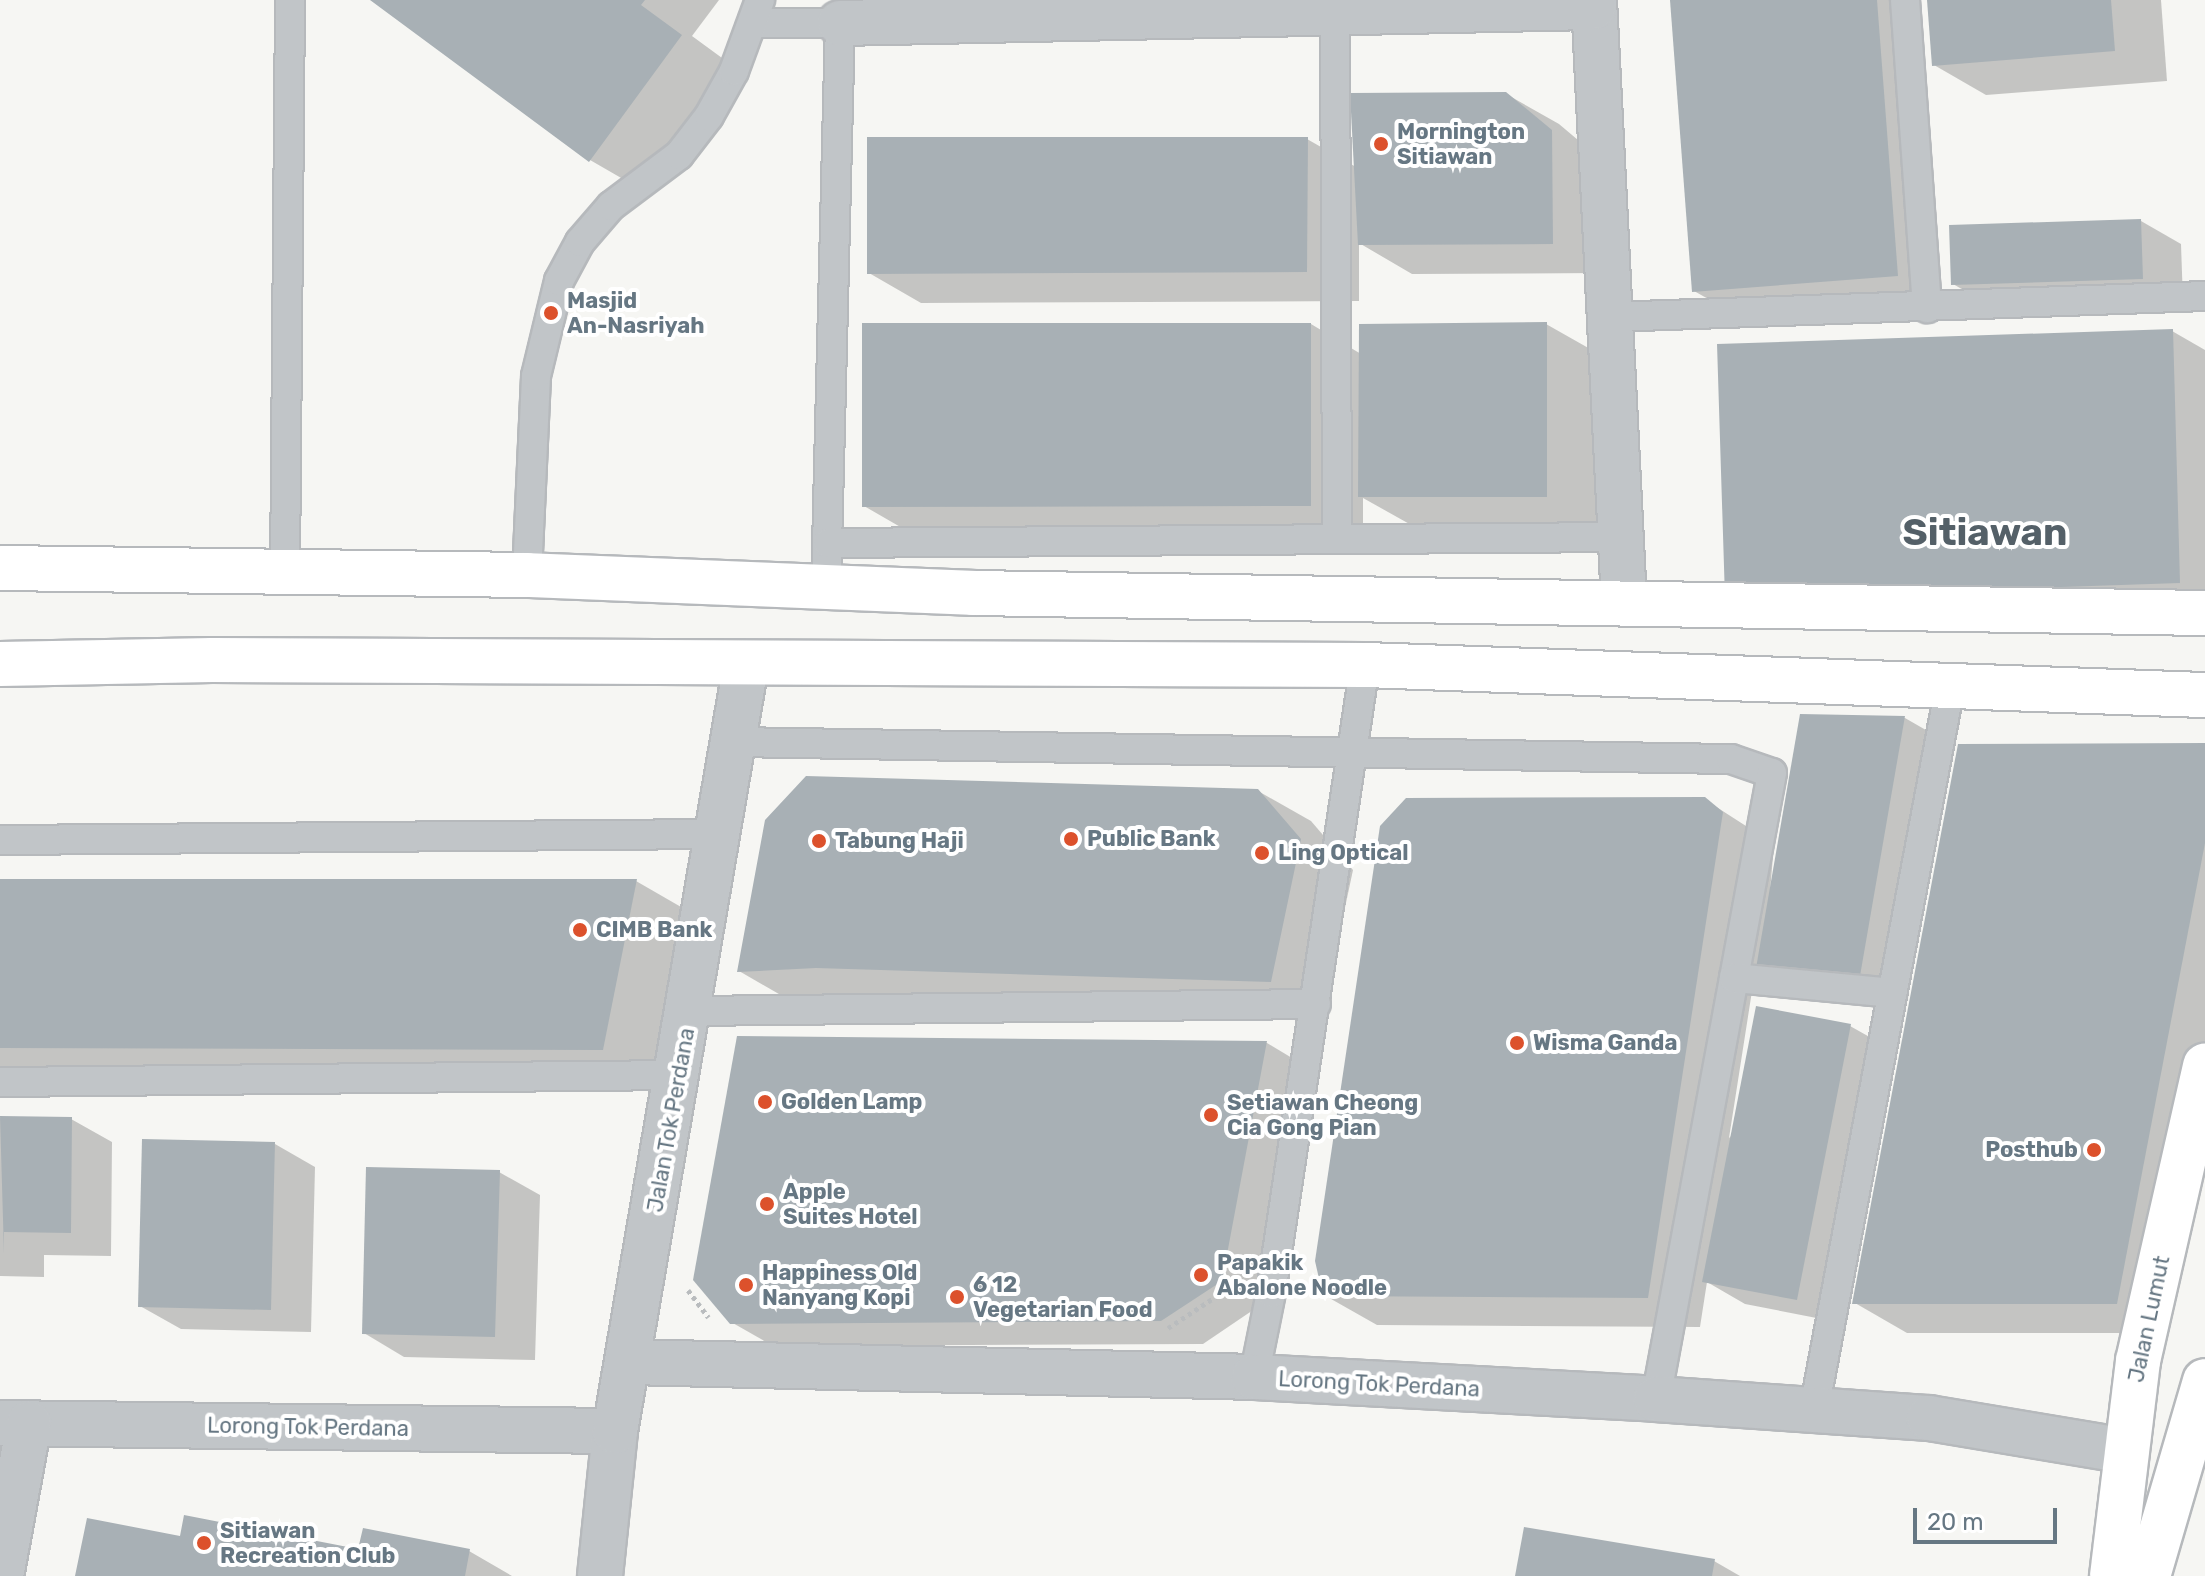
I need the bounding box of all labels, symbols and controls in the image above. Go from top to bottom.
place label: Mornington Sitiawan [1397,118,1525,170]
marker: Mornington Sitiawan [1372,135,1390,153]
place label: Masjid An-Nasriyah [567,287,704,338]
marker: Masjid An-Nasriyah [542,304,560,322]
district label: Sitiawan [1903,510,2067,556]
place label: Public Bank [1087,826,1216,852]
place label: Tabung Haji [835,828,964,854]
marker: Public Bank [1062,830,1080,848]
marker: Tabung Haji [810,832,828,850]
place label: Ling Optical [1278,840,1409,866]
marker: Ling Optical [1253,844,1271,862]
place label: CIMB Bank [596,917,712,943]
marker: CIMB Bank [571,921,589,939]
street label: Jalan Tok Perdana [642,1025,700,1215]
place label: Wisma Ganda [1533,1030,1677,1056]
marker: Wisma Ganda [1508,1034,1526,1052]
place label: Golden Lamp [781,1089,923,1115]
place label: Setiawan Cheong Cia Gong Pian [1227,1089,1418,1140]
marker: Golden Lamp [756,1093,774,1111]
marker: Setiawan Cheong Cia Gong Pian [1202,1106,1220,1124]
place label: Posthub [1985,1137,2078,1163]
marker: Posthub [2085,1141,2103,1159]
place label: Apple Suites Hotel [783,1178,918,1230]
marker: Apple Suites Hotel [758,1195,776,1213]
place label: Papakik Abalone Noodle [1217,1249,1387,1300]
street label: Jalan Lumut [2123,1253,2175,1385]
place label: Happiness Old Nanyang Kopi [762,1259,917,1310]
marker: Papakik Abalone Noodle [1192,1266,1210,1284]
place label: 6 12 Vegetarian Food [973,1271,1153,1322]
marker: Happiness Old Nanyang Kopi [737,1276,755,1294]
marker: 6 12 Vegetarian Food [948,1288,966,1306]
street label: Lorong Tok Perdana [1277,1366,1481,1402]
street label: Lorong Tok Perdana [207,1412,409,1442]
scale bar [1917,1492,2061,1542]
text: 20 m [1927,1508,1984,1536]
place label: Sitiawan Recreation Club [220,1517,396,1568]
marker: Sitiawan Recreation Club [195,1534,213,1552]

